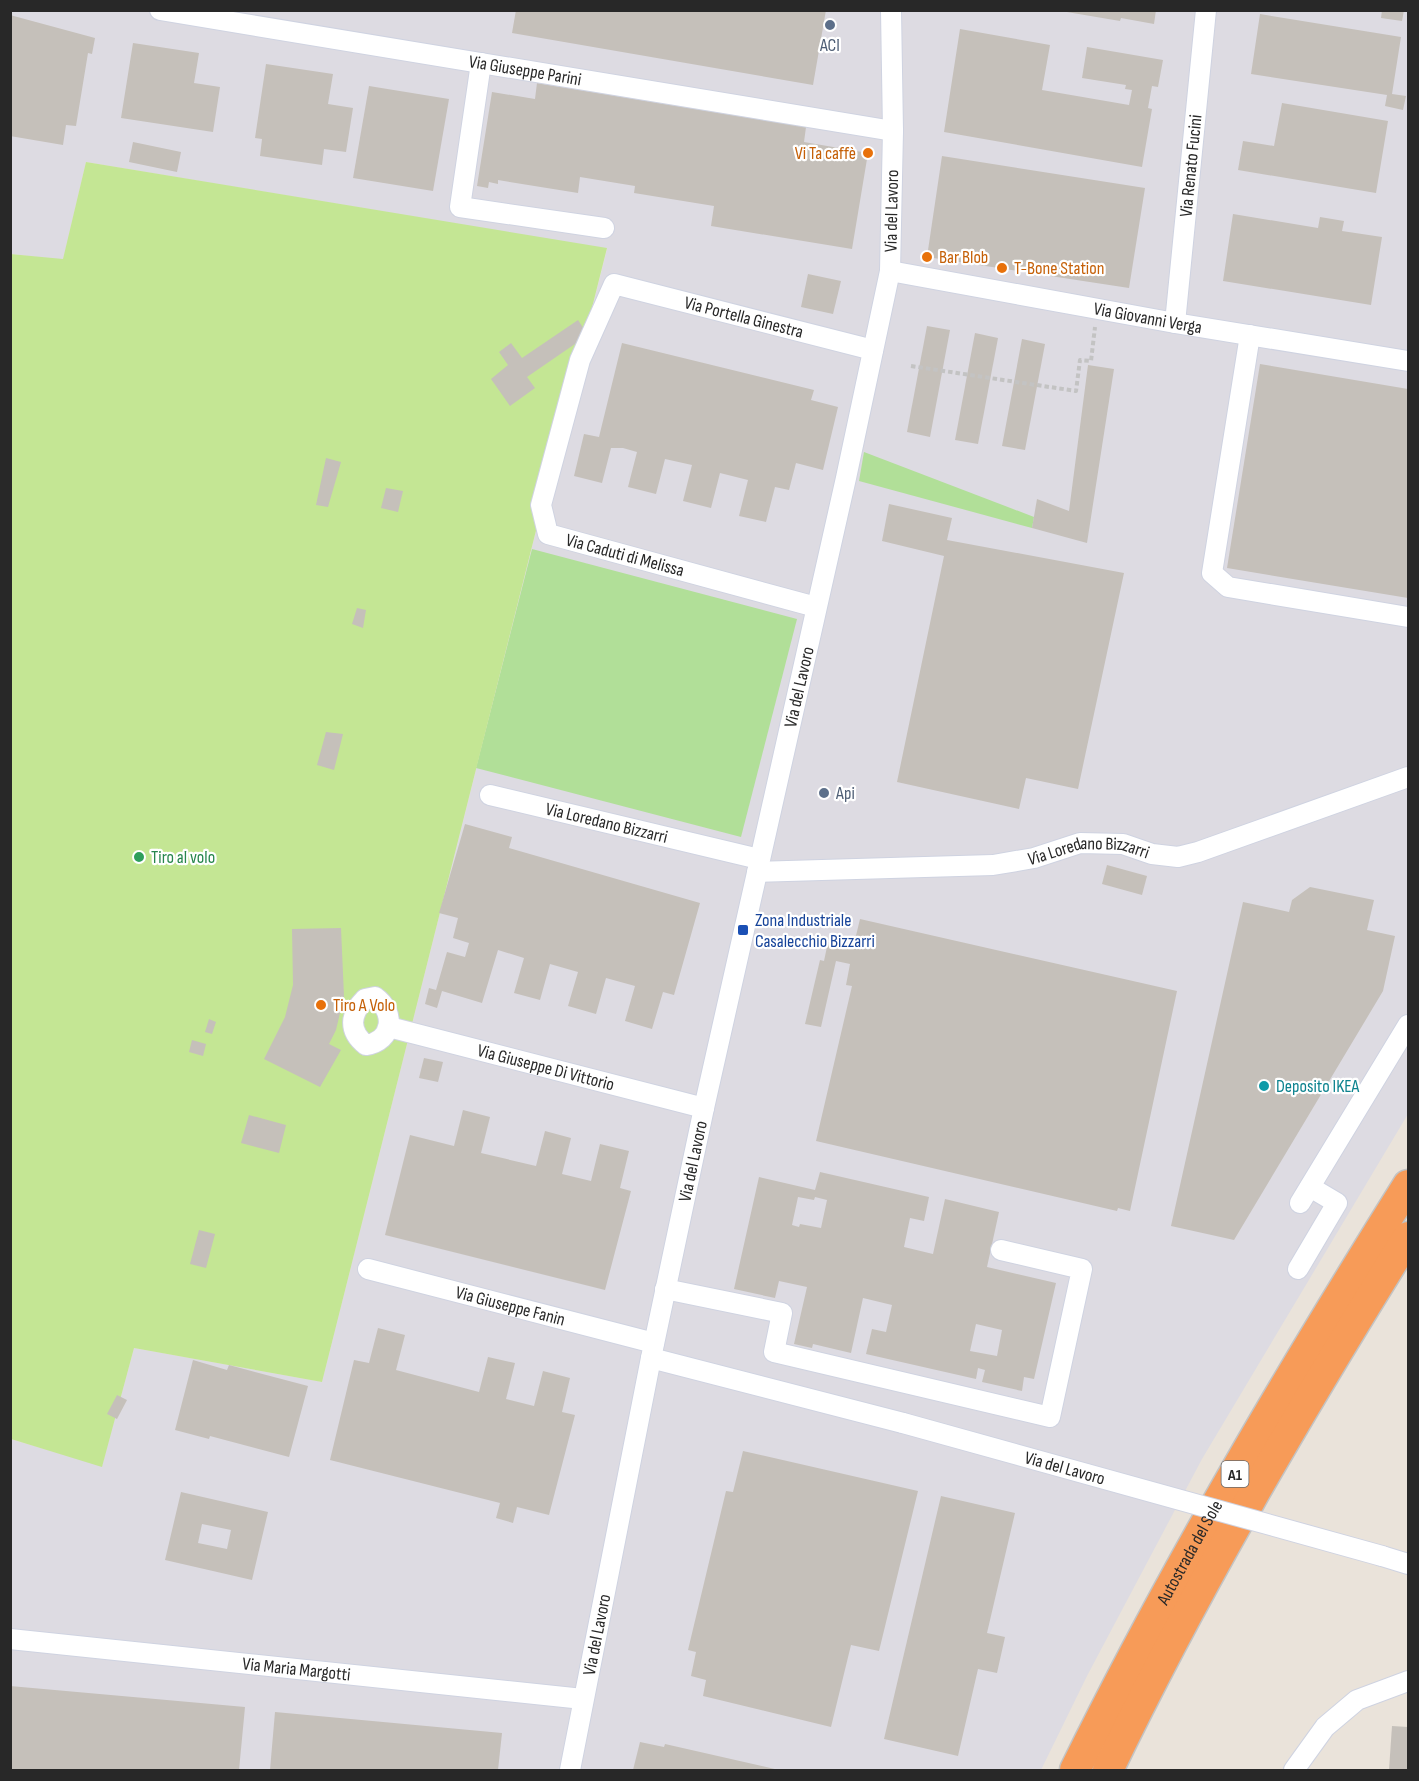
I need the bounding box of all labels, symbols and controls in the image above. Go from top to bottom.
marker: ACI [823,18,837,32]
place label: ACI [819,35,840,56]
street label: Via Giuseppe Parini [467,51,583,90]
street label: Via Renato Fucini [1176,114,1207,218]
place label: Vi Ta caffè [795,143,856,164]
marker: Vi Ta caffè [861,146,875,160]
street label: Via del Lavoro [880,169,903,252]
place label: Bar Blob [939,247,988,268]
marker: Bar Blob [920,250,934,264]
place label: T-Bone Station [1014,258,1104,279]
marker: T-Bone Station [995,261,1009,275]
street label: Via Portella Ginestra [682,292,806,343]
street label: Via Giovanni Verga [1092,298,1203,338]
street label: Via Caduti di Melissa [563,530,686,581]
street label: Via del Lavoro [780,645,819,730]
place label: Api [835,783,855,804]
marker: Api [817,786,831,800]
street label: Via Loredano Bizzarri [543,799,670,848]
street label: Via Loredano Bizzarri [1026,833,1152,870]
place label: Tiro al volo [151,847,215,868]
marker: Tiro al volo [132,850,146,864]
place label: Zona Industriale Casalecchio Bizzarri [755,910,875,952]
marker: Zona Industriale Casalecchio Bizzarri [736,923,750,937]
place label: Tiro A Volo [333,995,395,1016]
marker: Tiro A Volo [314,998,328,1012]
street label: Via Giuseppe Di Vittorio [475,1040,617,1096]
place label: Deposito IKEA [1276,1076,1359,1097]
marker: Deposito IKEA [1257,1079,1271,1093]
street label: Via del Lavoro [674,1119,712,1204]
street label: Via Giuseppe Fanin [453,1282,567,1331]
street label: Via del Lavoro [1022,1447,1107,1490]
road number: A1 [1222,1461,1248,1487]
street label: Autostrada del Sole [1152,1497,1227,1609]
street label: Via del Lavoro [579,1592,615,1677]
street label: Via Maria Margotti [241,1653,351,1686]

